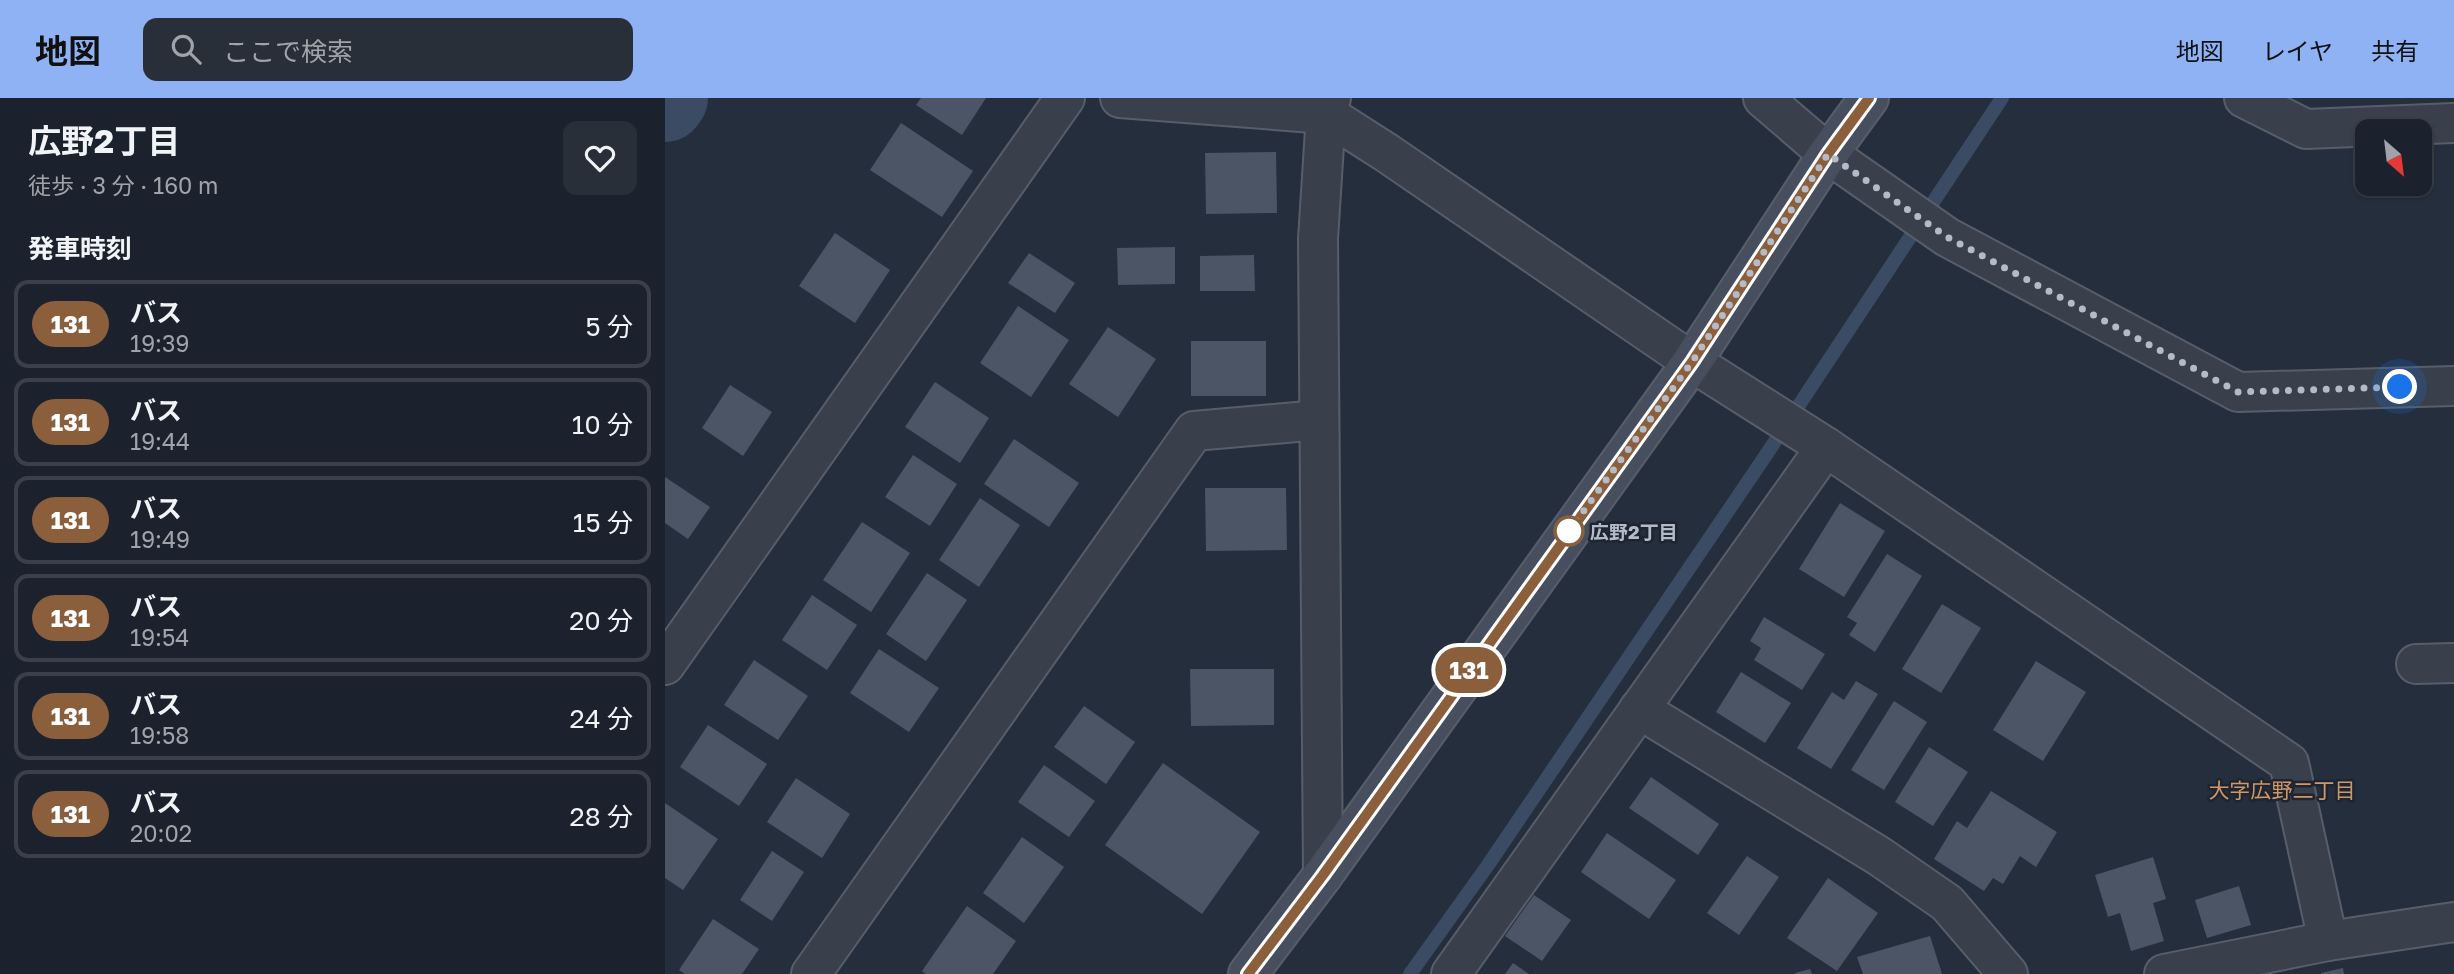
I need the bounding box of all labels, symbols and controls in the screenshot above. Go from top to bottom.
search box [143,18,633,81]
icon: search [167,30,205,68]
text: 地図 [35,31,101,70]
text: ここで検索 [223,36,353,67]
text: 地図 [2176,36,2224,65]
text: レイヤ [2262,36,2333,65]
text: 共有 [2371,36,2419,65]
north arrow [2355,119,2433,196]
map controls [2355,119,2432,196]
text: 広野2丁目 [28,121,180,160]
button: heart [563,121,637,195]
text: 徒歩 · 3 分 · 160 m [28,171,218,199]
text: 発車時刻 [28,233,132,264]
text: バス [130,297,182,328]
text: 131 [51,309,90,338]
text: 5 分 [585,311,633,342]
text: 19:39 [130,329,189,357]
your location [2382,369,2417,404]
text: バス [130,395,182,426]
text: 131 [51,407,90,436]
text: 10 分 [572,409,633,440]
text: 19:44 [130,427,190,455]
text: バス [130,493,182,524]
text: 131 [51,505,90,534]
text: 15 分 [573,507,633,538]
marker: 広野2丁目 [1554,516,1584,546]
place label: 広野2丁目 [1590,520,1678,543]
text: 19:49 [130,525,190,553]
text: バス [130,591,182,622]
text: 131 [51,603,90,632]
text: 20 分 [569,605,633,636]
text: 19:54 [130,623,189,651]
line badge: 131 [1429,647,1509,693]
text: 131 [1449,655,1489,684]
text: バス [130,689,182,720]
text: 131 [51,701,90,730]
text: 24 分 [570,703,633,734]
text: 19:58 [130,721,189,749]
district label: 大字広野二丁目 [2209,777,2356,803]
text: バス [130,787,182,818]
text: 131 [51,799,90,828]
text: 28 分 [570,801,633,832]
text: 20:02 [130,819,192,847]

